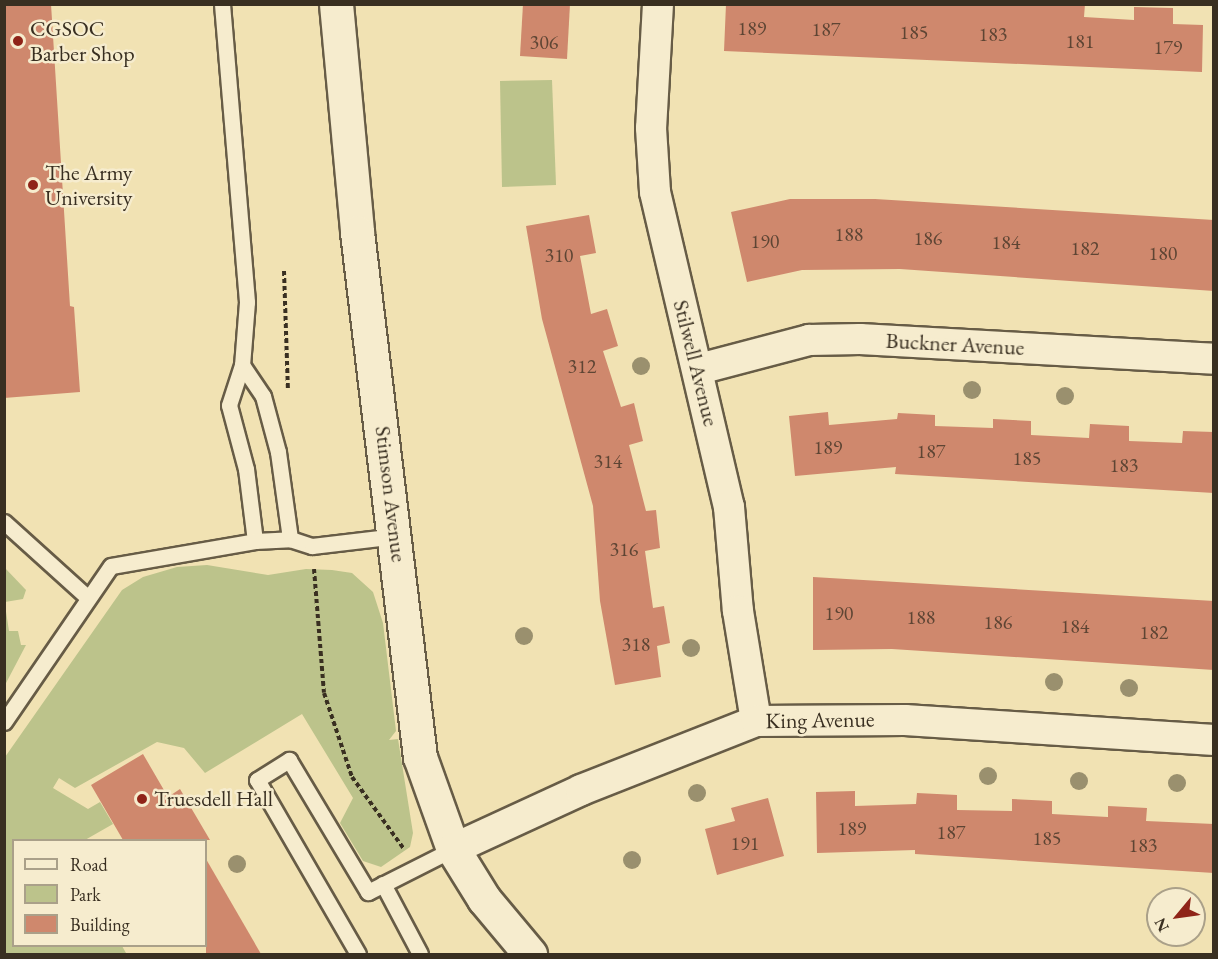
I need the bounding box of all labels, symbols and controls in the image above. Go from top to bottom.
place label: CGSOC Barber Shop [30,15,135,66]
house number: 189 [738,16,766,40]
house number: 187 [812,17,840,41]
house number: 185 [900,20,928,44]
house number: 183 [979,22,1007,46]
house number: 181 [1066,29,1094,53]
house number: 306 [530,30,558,54]
marker: CGSOC Barber Shop [11,34,25,48]
house number: 179 [1154,35,1182,59]
place label: The Army University [45,159,132,210]
marker: The Army University [26,178,40,192]
house number: 188 [835,222,863,246]
house number: 186 [914,226,942,250]
house number: 190 [751,229,779,253]
house number: 184 [992,230,1020,254]
house number: 182 [1071,236,1099,260]
house number: 180 [1149,241,1177,265]
house number: 310 [545,243,573,267]
street label: Stilwell Avenue [668,297,724,429]
street label: Buckner Avenue [885,327,1025,361]
house number: 312 [568,354,596,378]
street label: Stimson Avenue [370,425,412,563]
house number: 189 [814,435,842,459]
house number: 187 [917,439,945,463]
house number: 185 [1013,446,1041,470]
house number: 314 [594,449,622,473]
house number: 183 [1110,453,1138,477]
house number: 316 [610,537,638,561]
house number: 190 [825,601,853,625]
house number: 188 [907,605,935,629]
house number: 186 [984,610,1012,634]
house number: 184 [1061,614,1089,638]
house number: 182 [1140,620,1168,644]
house number: 318 [622,632,650,656]
street label: King Avenue [765,706,875,734]
place label: Truesdell Hall [154,786,273,812]
marker: Truesdell Hall [135,792,149,806]
house number: 189 [838,816,866,840]
house number: 187 [937,820,965,844]
house number: 185 [1033,826,1061,850]
house number: 191 [731,831,759,855]
house number: 183 [1129,833,1157,857]
legend [12,839,207,947]
text: Road [70,853,108,876]
text: Park [70,883,101,906]
north arrow [1146,887,1206,947]
text: Building [70,913,130,936]
text: N [1149,914,1174,936]

